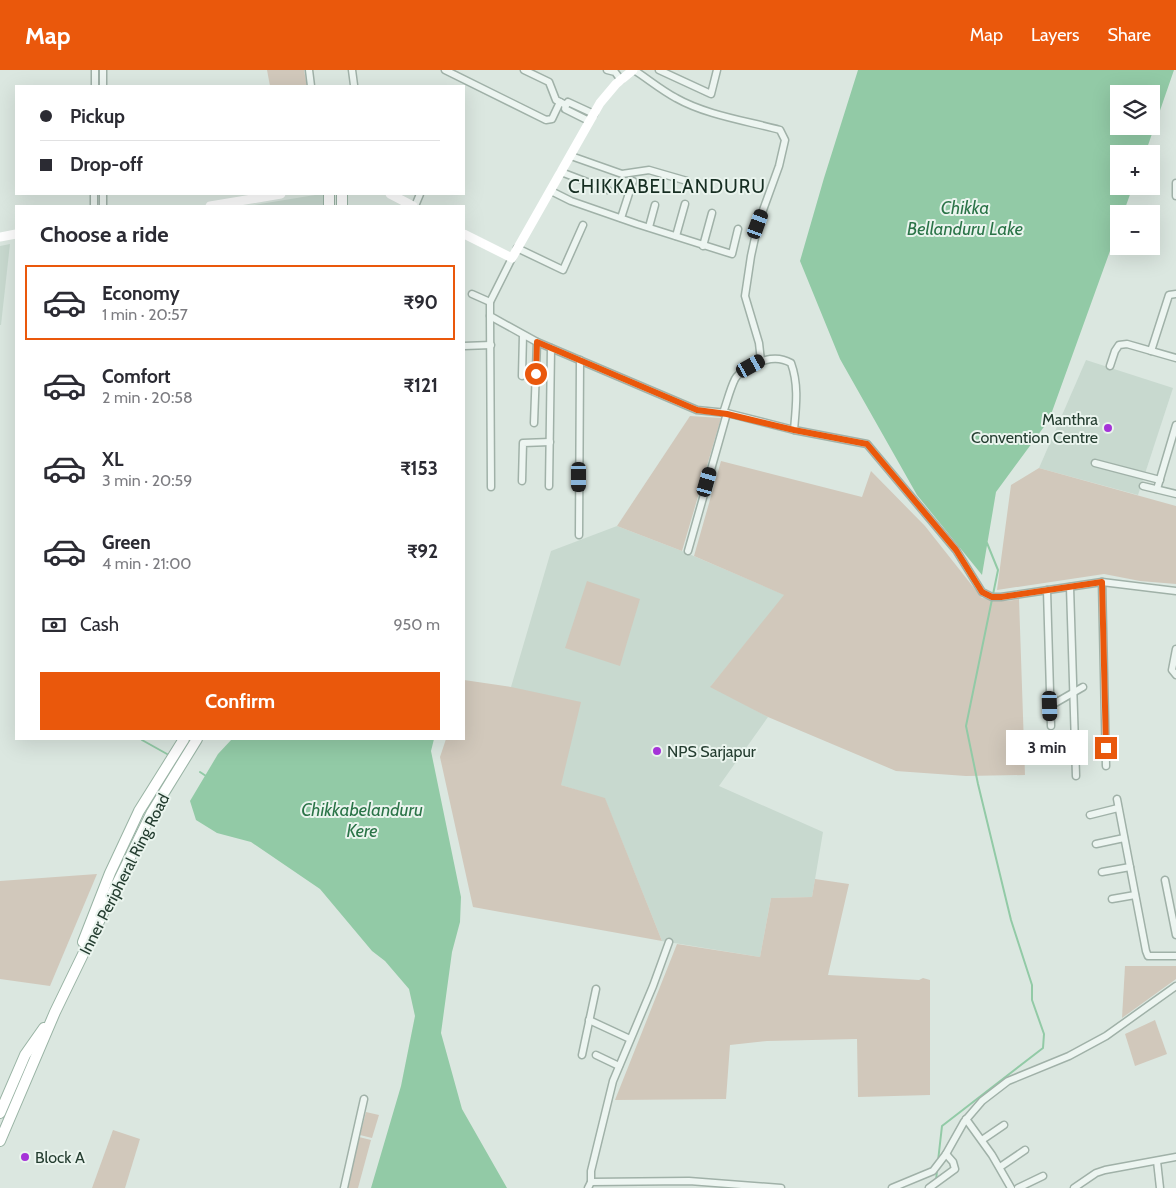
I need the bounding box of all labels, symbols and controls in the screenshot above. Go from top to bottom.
text: Map [25,21,71,50]
text: Map [970,24,1003,46]
text: Layers [1031,24,1080,46]
text: Share [1108,24,1151,46]
map controls [1110,85,1160,255]
button: layers [1110,85,1160,135]
text: Pickup [70,105,125,128]
button: + [1110,145,1160,195]
text: Drop-off [70,153,143,176]
district label: CHIKKABELLANDURU [568,175,766,198]
water label: Chikka Bellanduru Lake [907,197,1023,240]
button: − [1110,205,1160,255]
car [745,207,770,241]
text: Choose a ride [40,221,169,248]
icon: car [42,280,87,325]
text: Economy [102,282,180,305]
text: ₹90 [404,291,438,314]
text: 1 min · 20:57 [102,305,188,324]
car [734,352,767,380]
icon: car [42,363,87,408]
route start [525,363,547,385]
text: Comfort [102,365,171,388]
text: ₹121 [404,374,438,397]
text: 2 min · 20:58 [102,388,193,407]
place label: Manthra Convention Centre [971,410,1098,447]
marker: Manthra Convention Centre [1102,422,1114,434]
icon: car [42,446,87,491]
text: XL [102,448,123,471]
text: ₹153 [400,457,438,480]
car [571,462,586,492]
car [695,466,718,498]
text: 3 min · 20:59 [102,471,192,490]
icon: car [42,529,87,574]
text: Green [102,531,151,554]
text: ₹92 [407,540,438,563]
text: 4 min · 21:00 [102,554,192,573]
icon: cash [40,611,68,639]
text: Cash [80,613,119,636]
text: 950 m [393,615,440,634]
button: Confirm [40,672,440,730]
car [1041,691,1058,721]
callout: 3 min [1006,730,1088,766]
route end [1095,737,1117,759]
text: 3 min [1028,738,1066,757]
place label: NPS Sarjapur [667,742,757,761]
marker: NPS Sarjapur [651,745,663,757]
street label: Inner Peripheral Ring Road [76,791,173,958]
water label: Chikkabelanduru Kere [301,799,423,842]
place label: Block A [35,1148,85,1167]
marker: Block A [19,1151,31,1163]

